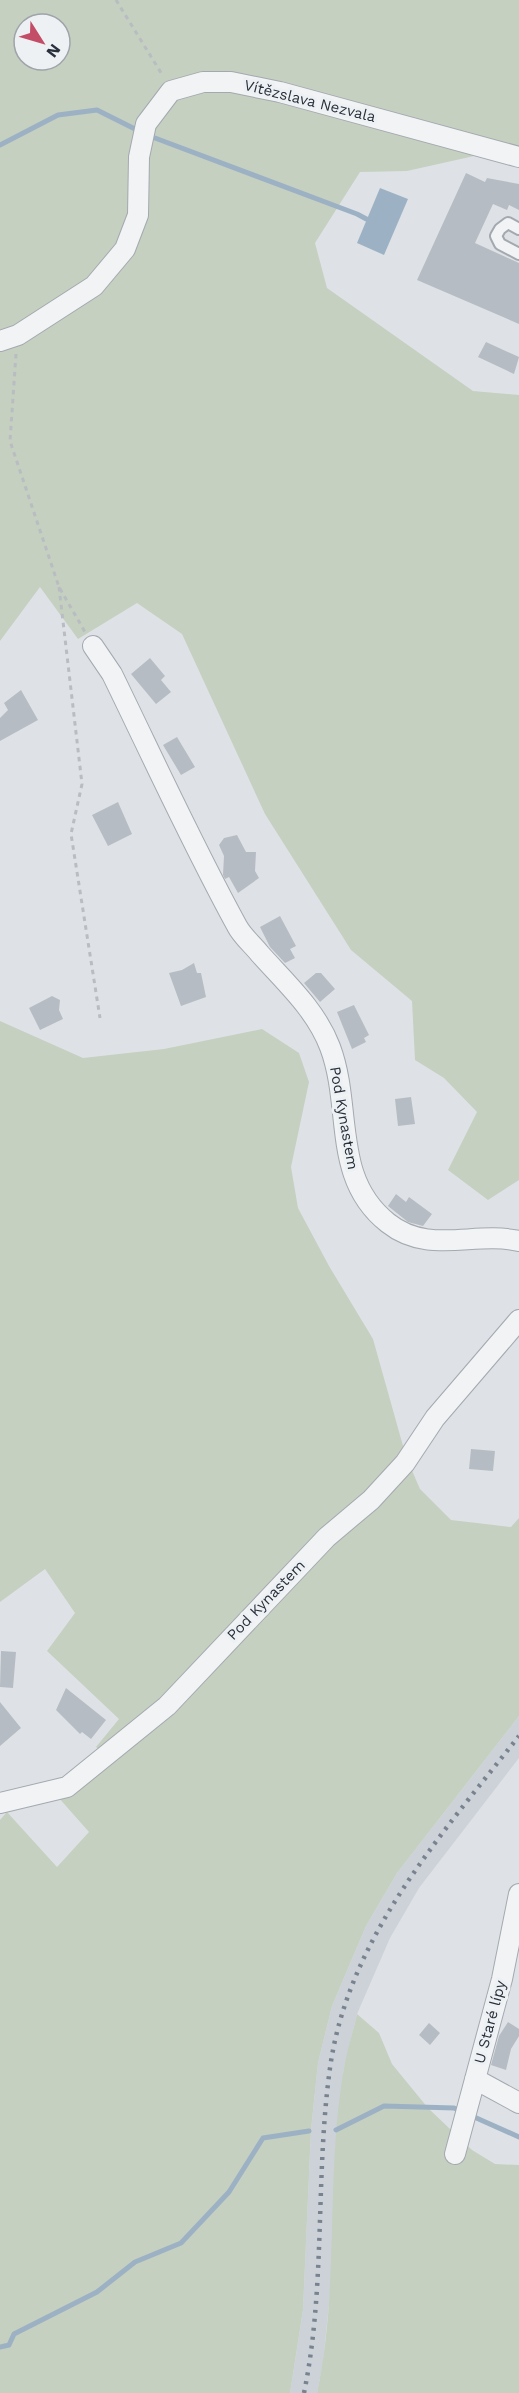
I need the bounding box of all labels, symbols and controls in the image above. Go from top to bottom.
north arrow [12,12,72,72]
text: N [42,40,65,61]
street label: Vítězslava Nezvala [242,76,378,126]
street label: Pod Kynastem [326,1065,362,1171]
street label: Pod Kynastem [223,1556,309,1644]
street label: U Staré lípy [470,1978,510,2066]

